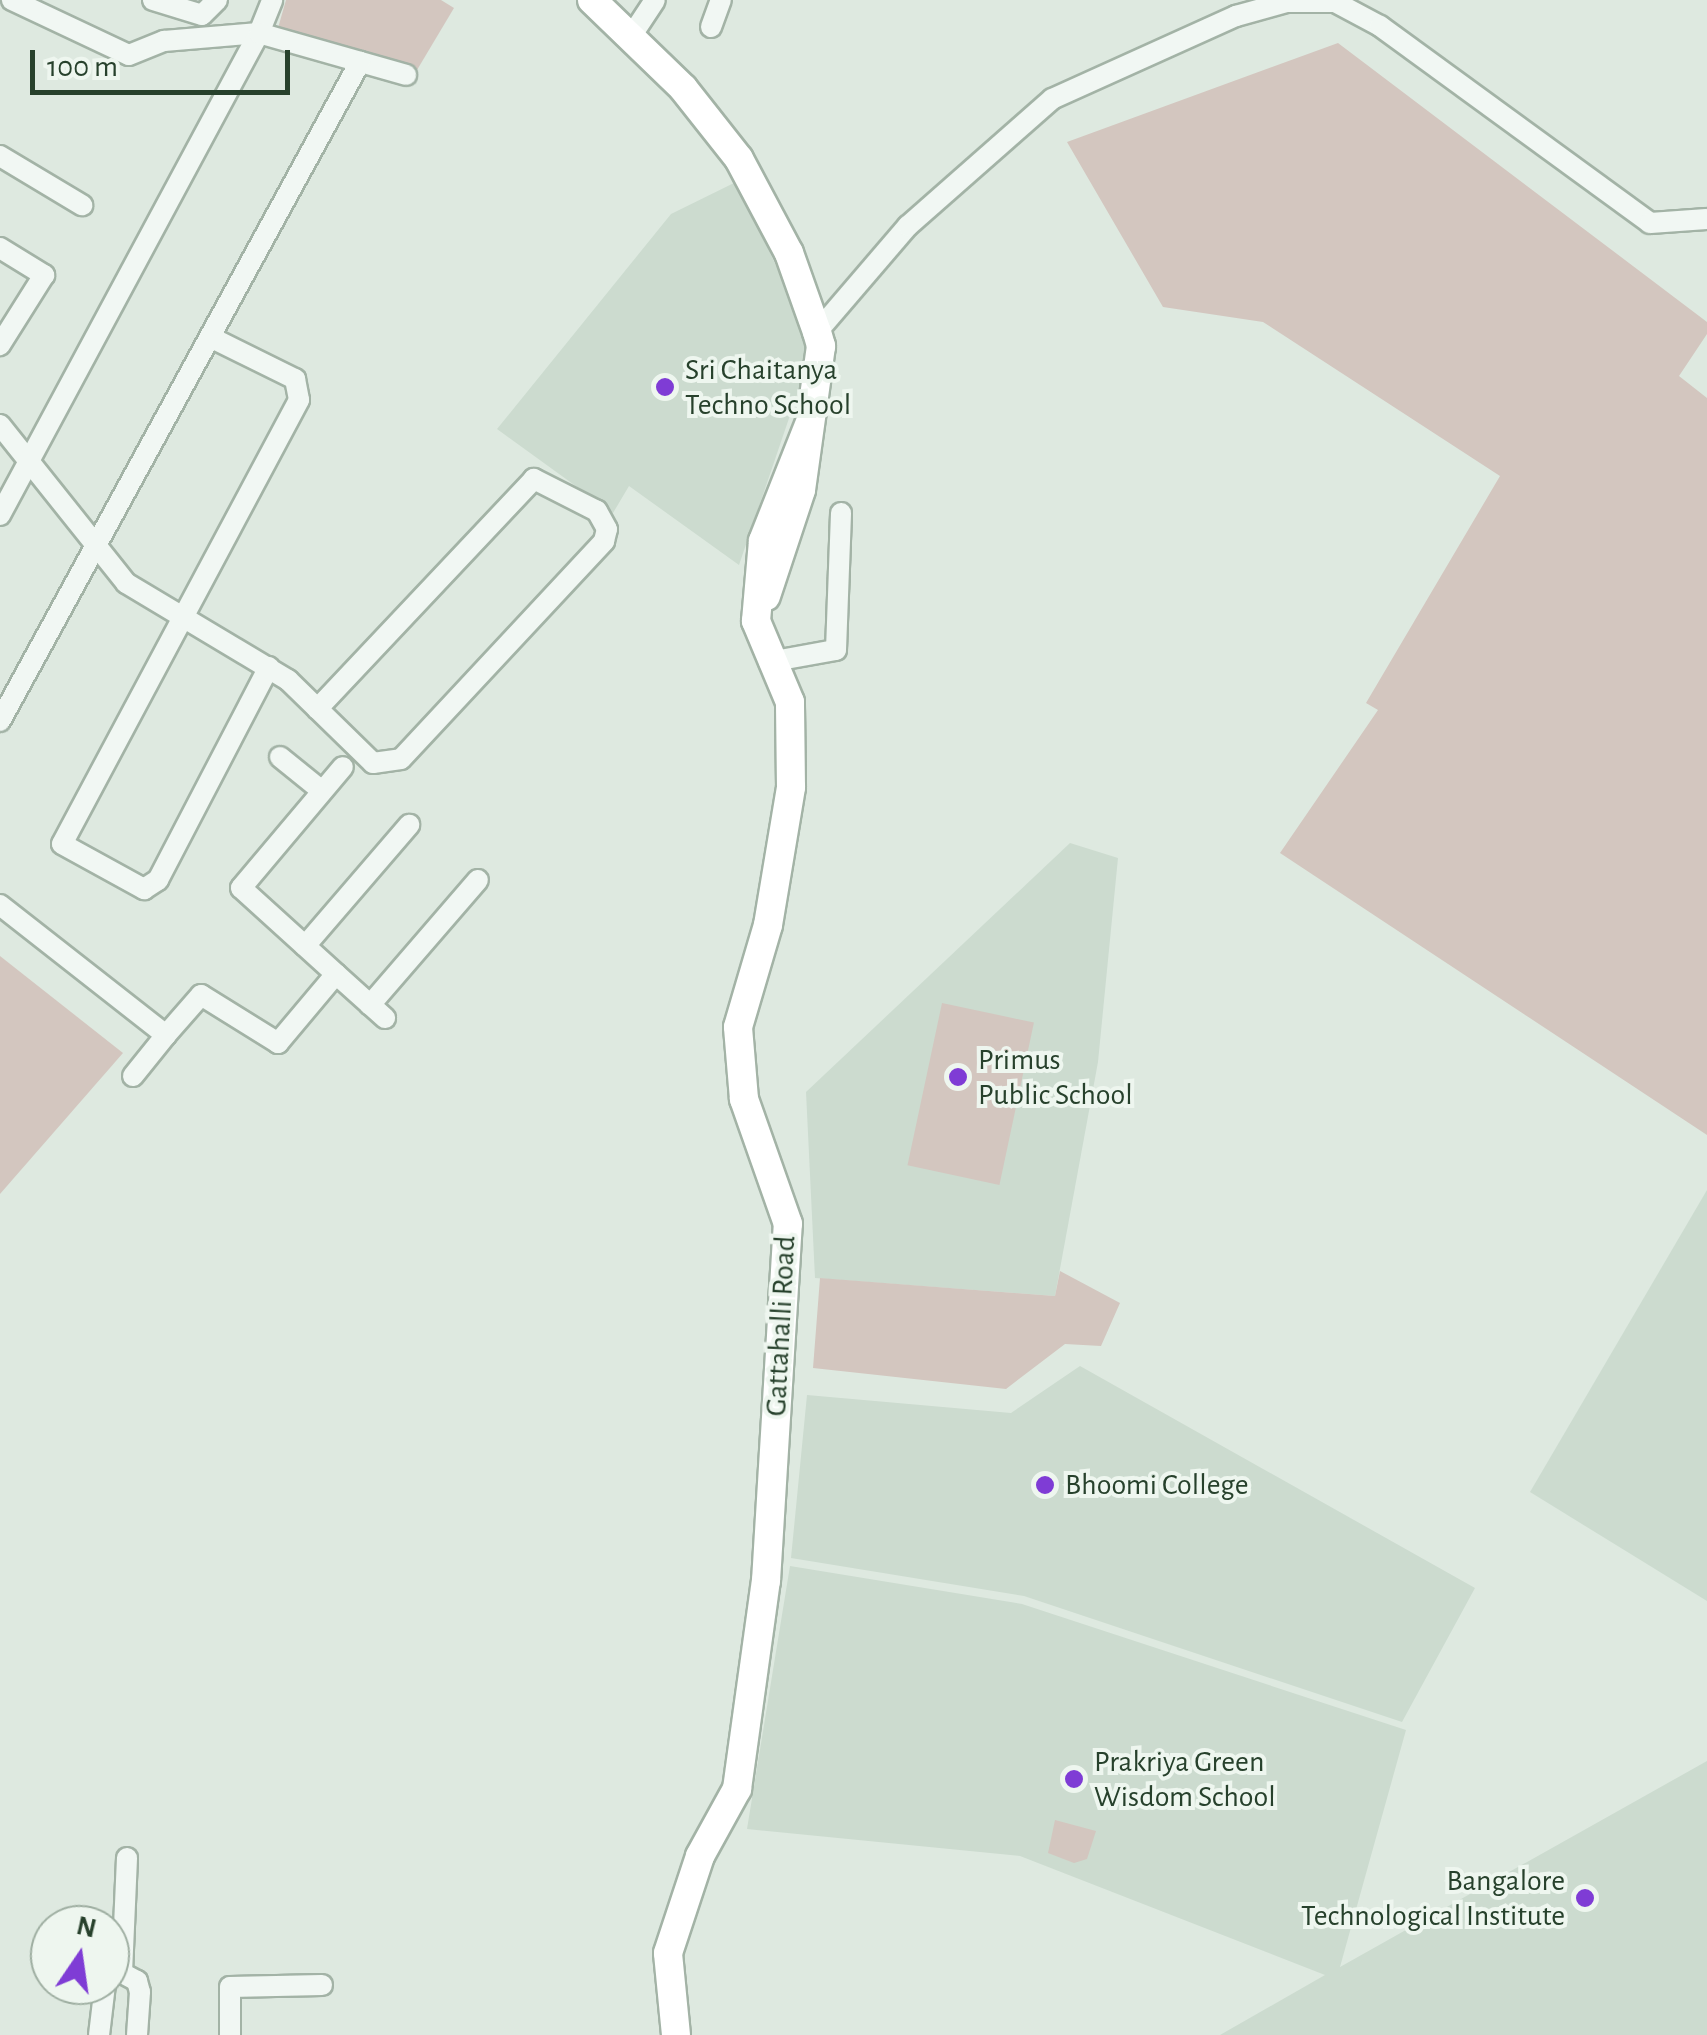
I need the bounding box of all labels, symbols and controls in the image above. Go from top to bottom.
scale bar [35,30,295,92]
text: 100 m [47,52,118,82]
place label: Sri Chaitanya Techno School [685,352,851,422]
marker: Sri Chaitanya Techno School [654,376,676,398]
place label: Primus Public School [978,1042,1133,1112]
marker: Primus Public School [947,1066,969,1088]
street label: Gattahalli Road [758,1235,804,1417]
place label: Bhoomi College [1065,1467,1249,1503]
marker: Bhoomi College [1034,1474,1056,1496]
place label: Prakriya Green Wisdom School [1094,1744,1276,1814]
marker: Prakriya Green Wisdom School [1063,1768,1085,1790]
place label: Bangalore Technological Institute [1301,1863,1565,1934]
marker: Bangalore Technological Institute [1574,1887,1596,1909]
north arrow [30,1905,130,2005]
text: N [74,1912,99,1944]

